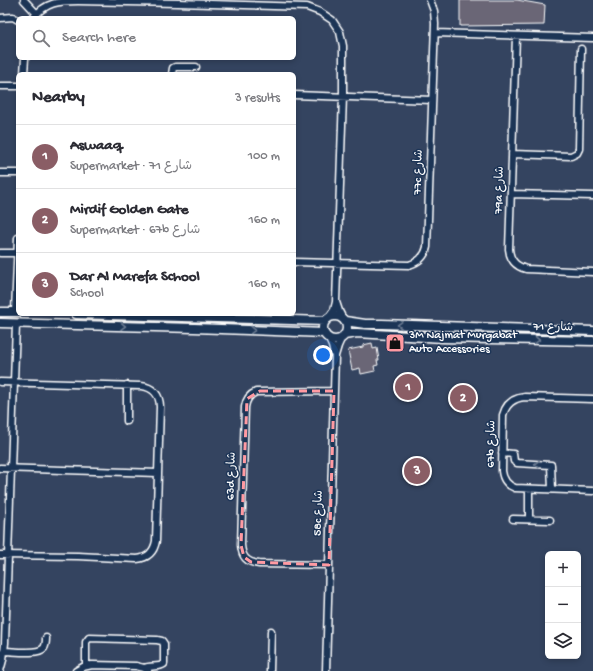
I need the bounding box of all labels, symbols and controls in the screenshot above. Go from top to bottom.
search box [16,16,296,60]
icon: search [30,27,52,49]
text: Search here [62,29,136,47]
text: Nearby [32,88,85,108]
text: 3 results [235,91,280,106]
text: Aswaaq [70,137,122,155]
text: 1 [42,149,48,164]
text: 100 m [248,149,280,164]
street label: 77c شارع [411,149,427,196]
text: Supermarket · شارع 71 [70,159,192,174]
street label: 79a شارع [492,166,508,215]
text: Mirdif Golden Gate [70,201,189,219]
text: 2 [42,213,48,228]
text: 160 m [248,213,280,228]
text: Supermarket · 67b شارع [70,223,200,238]
text: Dar Al Marefa School [70,268,200,286]
text: 3 [42,277,48,292]
text: 160 m [248,277,280,292]
text: School [70,286,104,301]
one-way arrow [397,321,403,329]
street label: شارع 71 [532,321,573,335]
one-way arrow [120,322,126,331]
one-way arrow [250,326,256,334]
place label: 3M Najmat Murgabat Auto Accessories [408,329,518,357]
shop icon: 3M Najmat Murgabat Auto Accessories [384,332,406,354]
one-way arrow [534,335,540,344]
your location [313,345,333,365]
pin: 1 [395,372,421,402]
pin: 2 [450,383,476,413]
street label: 67b شارع [485,420,499,468]
street label: 63d شارع [224,452,240,500]
pin: 3 [404,456,430,486]
one-way arrow [534,460,540,468]
street label: 58c شارع [311,490,327,536]
map controls [545,551,581,659]
button: + [545,551,581,587]
button: − [545,587,581,623]
button: layers [545,623,581,659]

